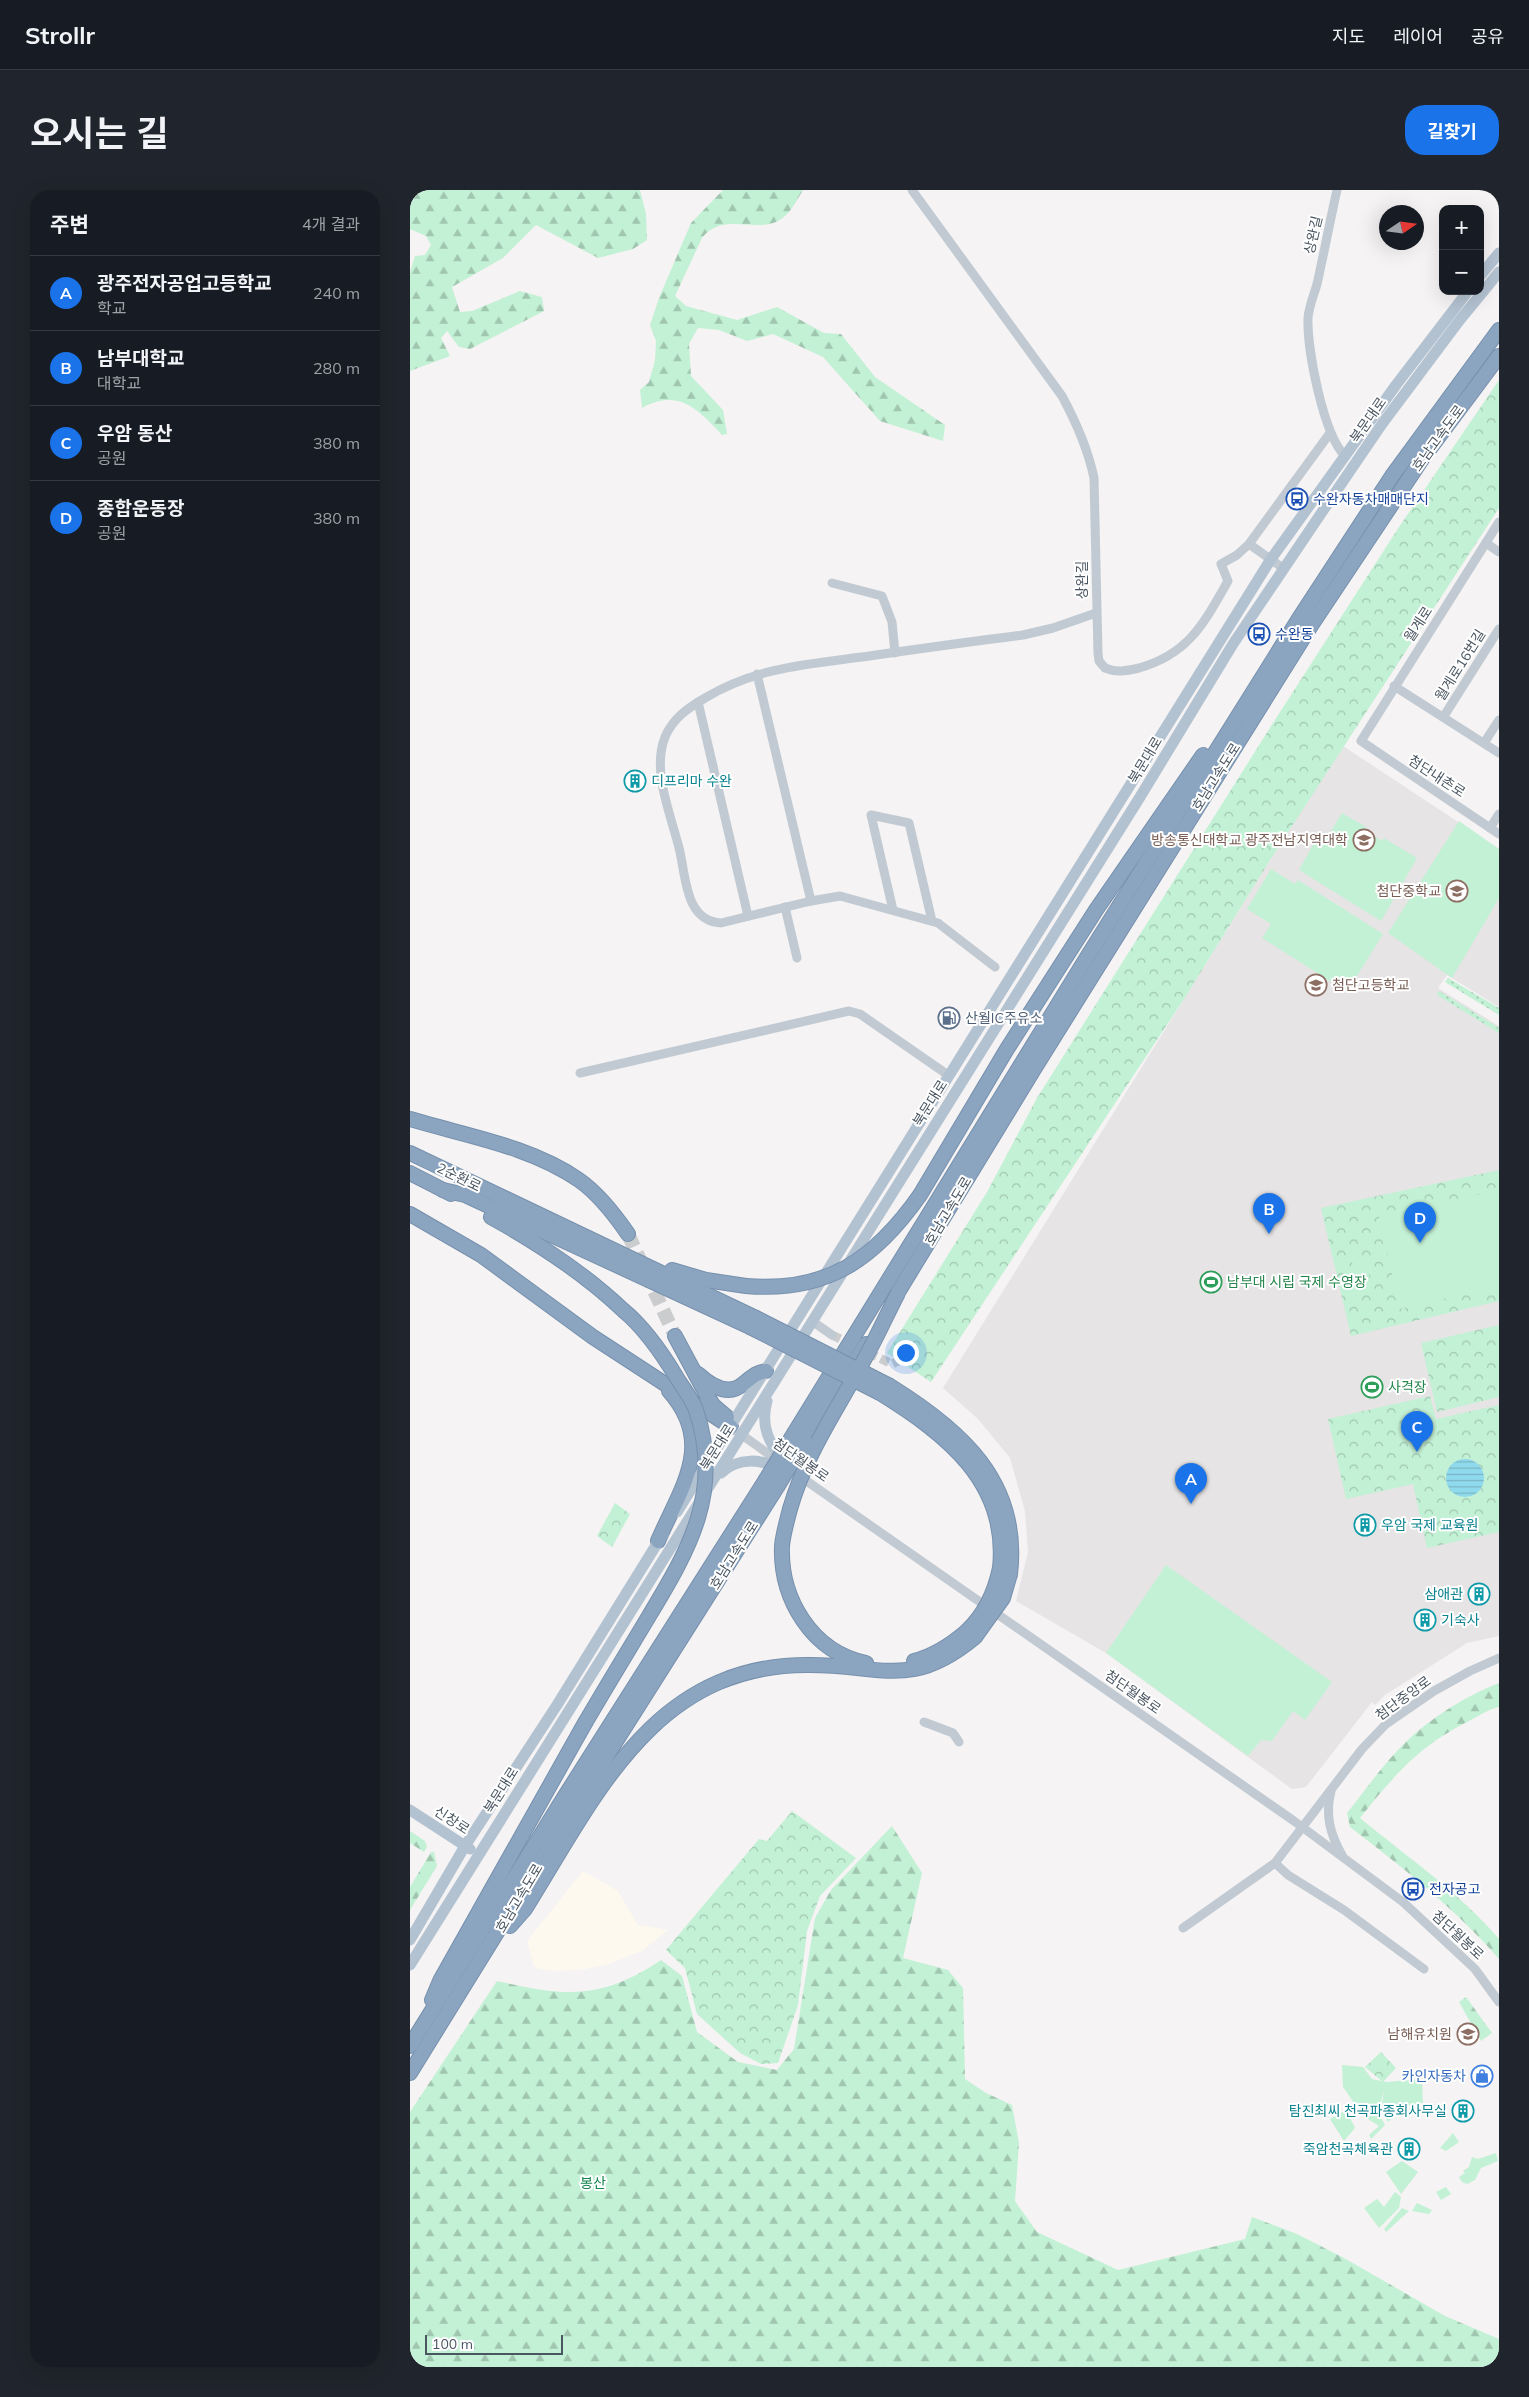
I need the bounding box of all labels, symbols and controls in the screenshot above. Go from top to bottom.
text: Strollr [25,20,95,50]
text: 지도 [1332,25,1365,48]
text: 레이어 [1393,25,1443,48]
text: 공유 [1471,25,1504,48]
button: 길찾기 [1405,105,1499,155]
text: 오시는 길 [30,111,168,155]
north arrow [1379,205,1424,250]
map controls [1439,205,1484,295]
button: + [1439,205,1484,250]
text: 주변 [50,211,89,237]
text: 4개 결과 [302,214,360,234]
street label: 상완길 [1300,214,1326,256]
button: − [1439,250,1484,295]
text: 광주전자공업고등학교 [97,271,272,295]
text: A [60,283,72,303]
text: 240 m [313,283,360,303]
text: 학교 [97,298,126,318]
text: 남부대학교 [97,346,184,370]
text: B [60,358,72,378]
text: 280 m [313,358,360,378]
text: 대학교 [97,373,141,393]
street label: 북문대로 [1346,394,1390,446]
street label: 호남고속도로 [1408,401,1468,475]
text: 우암 동산 [97,421,172,445]
text: C [61,433,71,453]
text: 380 m [313,433,360,453]
text: 공원 [97,448,126,468]
bus stop icon: 수완자동차매매단지 [1285,487,1309,511]
place label: 수완자동차매매단지 [1313,490,1429,508]
text: 종합운동장 [97,496,184,520]
text: D [60,508,72,528]
text: 380 m [313,508,360,528]
text: 공원 [97,523,126,543]
street label: 상완길 [1073,561,1091,599]
street label: 월계로 [1400,603,1436,645]
bus stop icon: 수완동 [1247,622,1271,646]
place label: 수완동 [1275,625,1314,643]
street label: 월계로16번길 [1431,626,1489,704]
street label: 북문대로 [1124,733,1166,787]
street label: 호남고속도로 [1188,739,1244,815]
street label: 첨단내촌로 [1405,751,1469,801]
building icon: 디프리마 수완 [623,769,647,793]
place label: 디프리마 수완 [651,772,732,790]
school or university icon: 방송통신대학교 광주전남지역대학 [1352,828,1376,852]
place label: 방송통신대학교 광주전남지역대학 [1151,831,1348,849]
school or university icon: 첨단중학교 [1445,879,1469,903]
place label: 첨단중학교 [1377,882,1441,900]
school or university icon: 첨단고등학교 [1304,973,1328,997]
place label: 첨단고등학교 [1332,976,1409,994]
fuel station icon: 산월IC주유소 [937,1006,961,1030]
place label: 산월IC주유소 [965,1009,1043,1027]
street label: 북문대로 [909,1076,951,1130]
street label: 2순환로 [434,1159,484,1195]
street label: 호남고속도로 [920,1173,976,1249]
pin: B [1253,1193,1285,1234]
pin: D [1404,1202,1436,1243]
sports icon: 남부대 시립 국제 수영장 [1199,1270,1223,1294]
place label: 남부대 시립 국제 수영장 [1227,1273,1367,1291]
your location [893,1340,919,1366]
sports icon: 사격장 [1360,1375,1384,1399]
place label: 사격장 [1388,1378,1427,1396]
pin: C [1401,1411,1433,1452]
street label: 북문대로 [696,1420,738,1474]
street label: 첨단월봉로 [769,1434,833,1486]
pin: A [1175,1463,1207,1504]
building icon: 우암 국제 교육원 [1353,1513,1377,1537]
place label: 우암 국제 교육원 [1381,1516,1478,1534]
street label: 호남고속도로 [706,1517,762,1593]
building icon: 삼애관 [1467,1582,1491,1606]
place label: 삼애관 [1424,1585,1463,1603]
building icon: 기숙사 [1413,1608,1437,1632]
place label: 기숙사 [1441,1611,1480,1629]
street label: 첨단월봉로 [1101,1666,1165,1718]
street label: 첨단중앙로 [1372,1672,1434,1724]
street label: 북문대로 [480,1763,522,1817]
street label: 신창로 [431,1802,473,1838]
street label: 호남고속도로 [491,1860,547,1936]
bus stop icon: 전자공고 [1401,1877,1425,1901]
place label: 전자공고 [1429,1880,1481,1898]
street label: 첨단월봉로 [1428,1906,1488,1964]
school or university icon: 남해유치원 [1456,2022,1480,2046]
place label: 남해유치원 [1388,2025,1452,2043]
shop icon: 카인자동차 [1470,2064,1494,2088]
place label: 카인자동차 [1402,2067,1466,2085]
building icon: 탐진최씨 천곡파종회사무실 [1451,2099,1475,2123]
place label: 탐진최씨 천곡파종회사무실 [1289,2102,1447,2120]
building icon: 죽암천곡체육관 [1397,2137,1421,2161]
place label: 죽암천곡체육관 [1303,2140,1393,2158]
park label: 봉산 [580,2174,606,2192]
scale bar [425,2332,562,2355]
text: 100 m [432,2335,473,2353]

